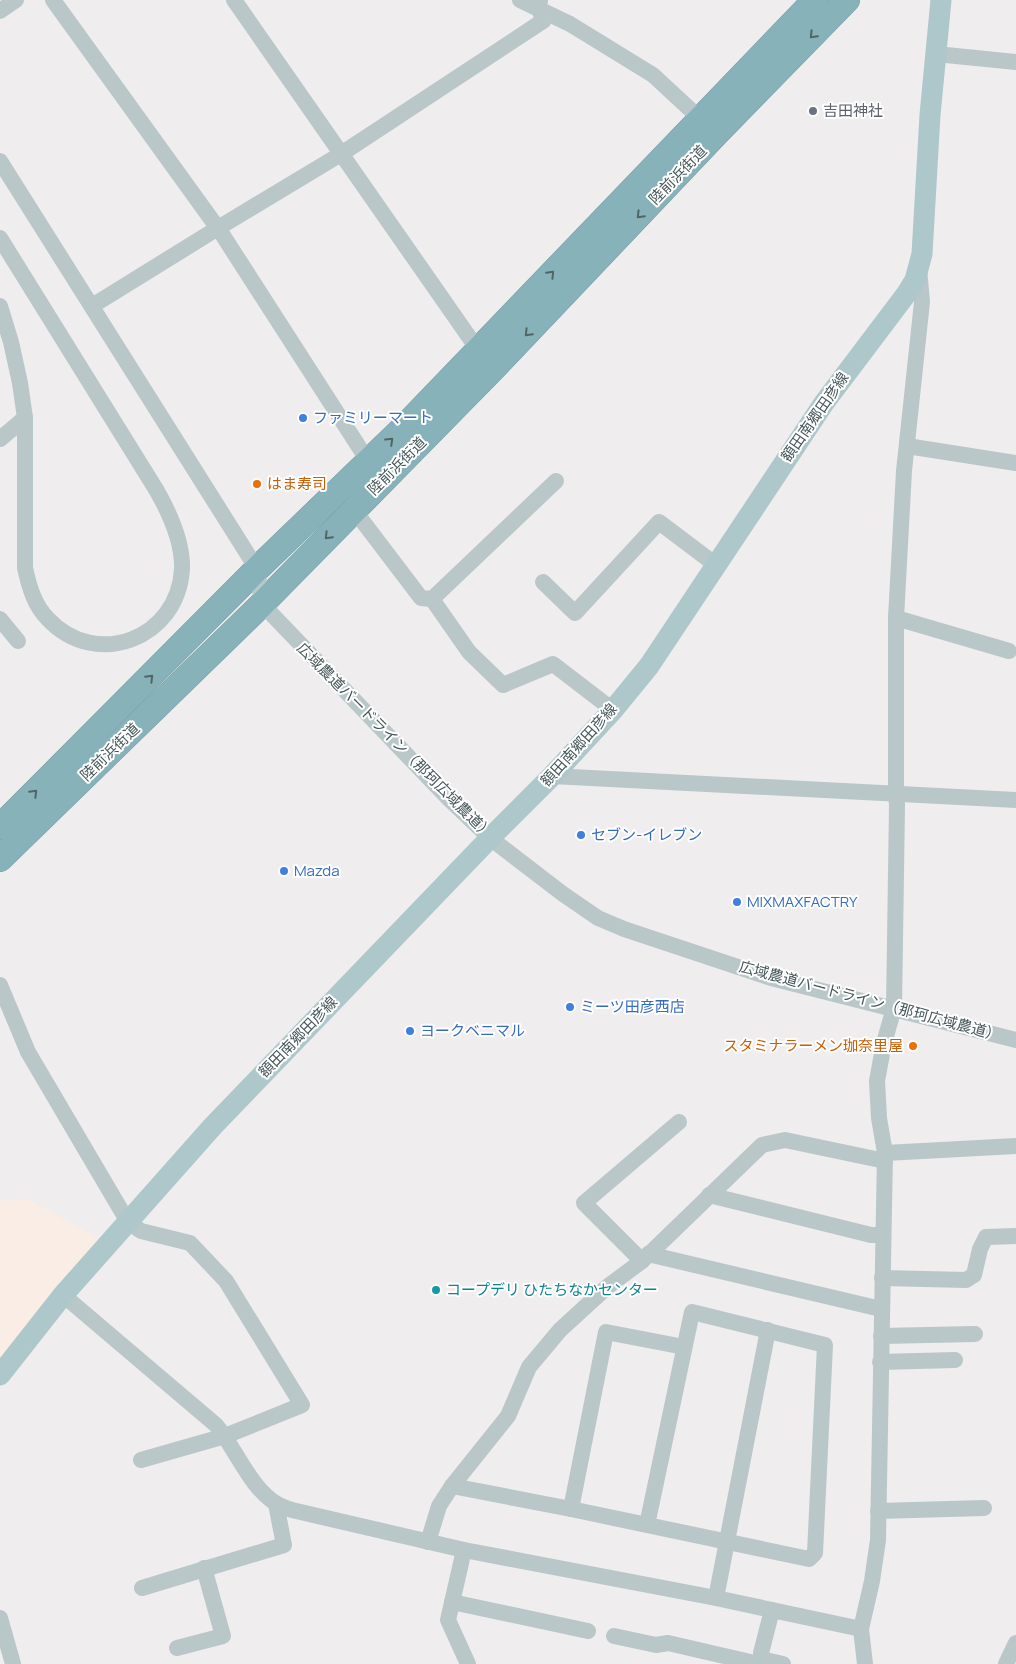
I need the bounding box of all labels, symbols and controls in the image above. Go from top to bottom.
one-way arrow [810,29,819,38]
place label: 吉田神社 [823,100,883,121]
marker: 吉田神社 [807,105,819,117]
street label: 陸前浜街道 [644,140,711,209]
one-way arrow [637,209,646,218]
one-way arrow [545,270,554,279]
one-way arrow [525,327,534,336]
street label: 額田南郷田彦線 [776,368,853,466]
place label: ファミリーマート [313,407,433,428]
marker: ファミリーマート [297,412,309,424]
street label: 陸前浜街道 [363,432,431,500]
one-way arrow [384,438,393,447]
place label: はま寿司 [267,473,327,494]
marker: はま寿司 [251,478,263,490]
one-way arrow [325,530,334,539]
street label: 広域農道バードライン（那珂広域農道） [292,638,498,844]
one-way arrow [144,675,153,684]
street label: 額田南郷田彦線 [536,699,622,791]
street label: 陸前浜街道 [75,718,144,785]
one-way arrow [29,789,38,798]
place label: セブン-イレブン [591,824,702,845]
marker: セブン-イレブン [575,829,587,841]
place label: Mazda [294,860,340,881]
marker: Mazda [278,865,290,877]
place label: MIXMAXFACTRY [747,891,858,912]
marker: MIXMAXFACTRY [731,896,743,908]
street label: 広域農道バードライン（那珂広域農道） [737,955,1003,1046]
street label: 額田南郷田彦線 [254,992,342,1082]
place label: ミーツ田彦西店 [580,996,685,1017]
marker: ミーツ田彦西店 [564,1001,576,1013]
place label: ヨークベニマル [420,1020,525,1041]
marker: ヨークベニマル [404,1025,416,1037]
place label: スタミナラーメン珈奈里屋 [724,1035,903,1056]
marker: スタミナラーメン珈奈里屋 [907,1040,919,1052]
place label: コープデリ ひたちなかセンター [446,1279,658,1300]
marker: コープデリ ひたちなかセンター [430,1284,442,1296]

